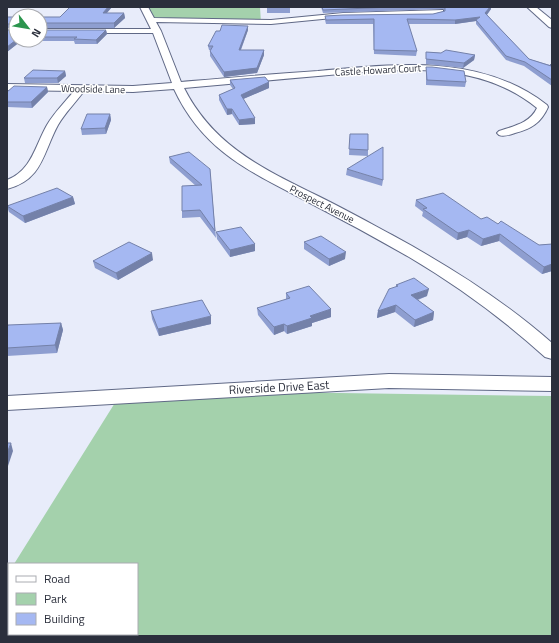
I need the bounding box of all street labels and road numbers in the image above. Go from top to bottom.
street label: Castle Howard Court [334,60,422,80]
street label: Woodside Lane [61,81,125,97]
street label: Prospect Avenue [287,181,357,227]
street label: Riverside Drive East [228,375,330,399]

